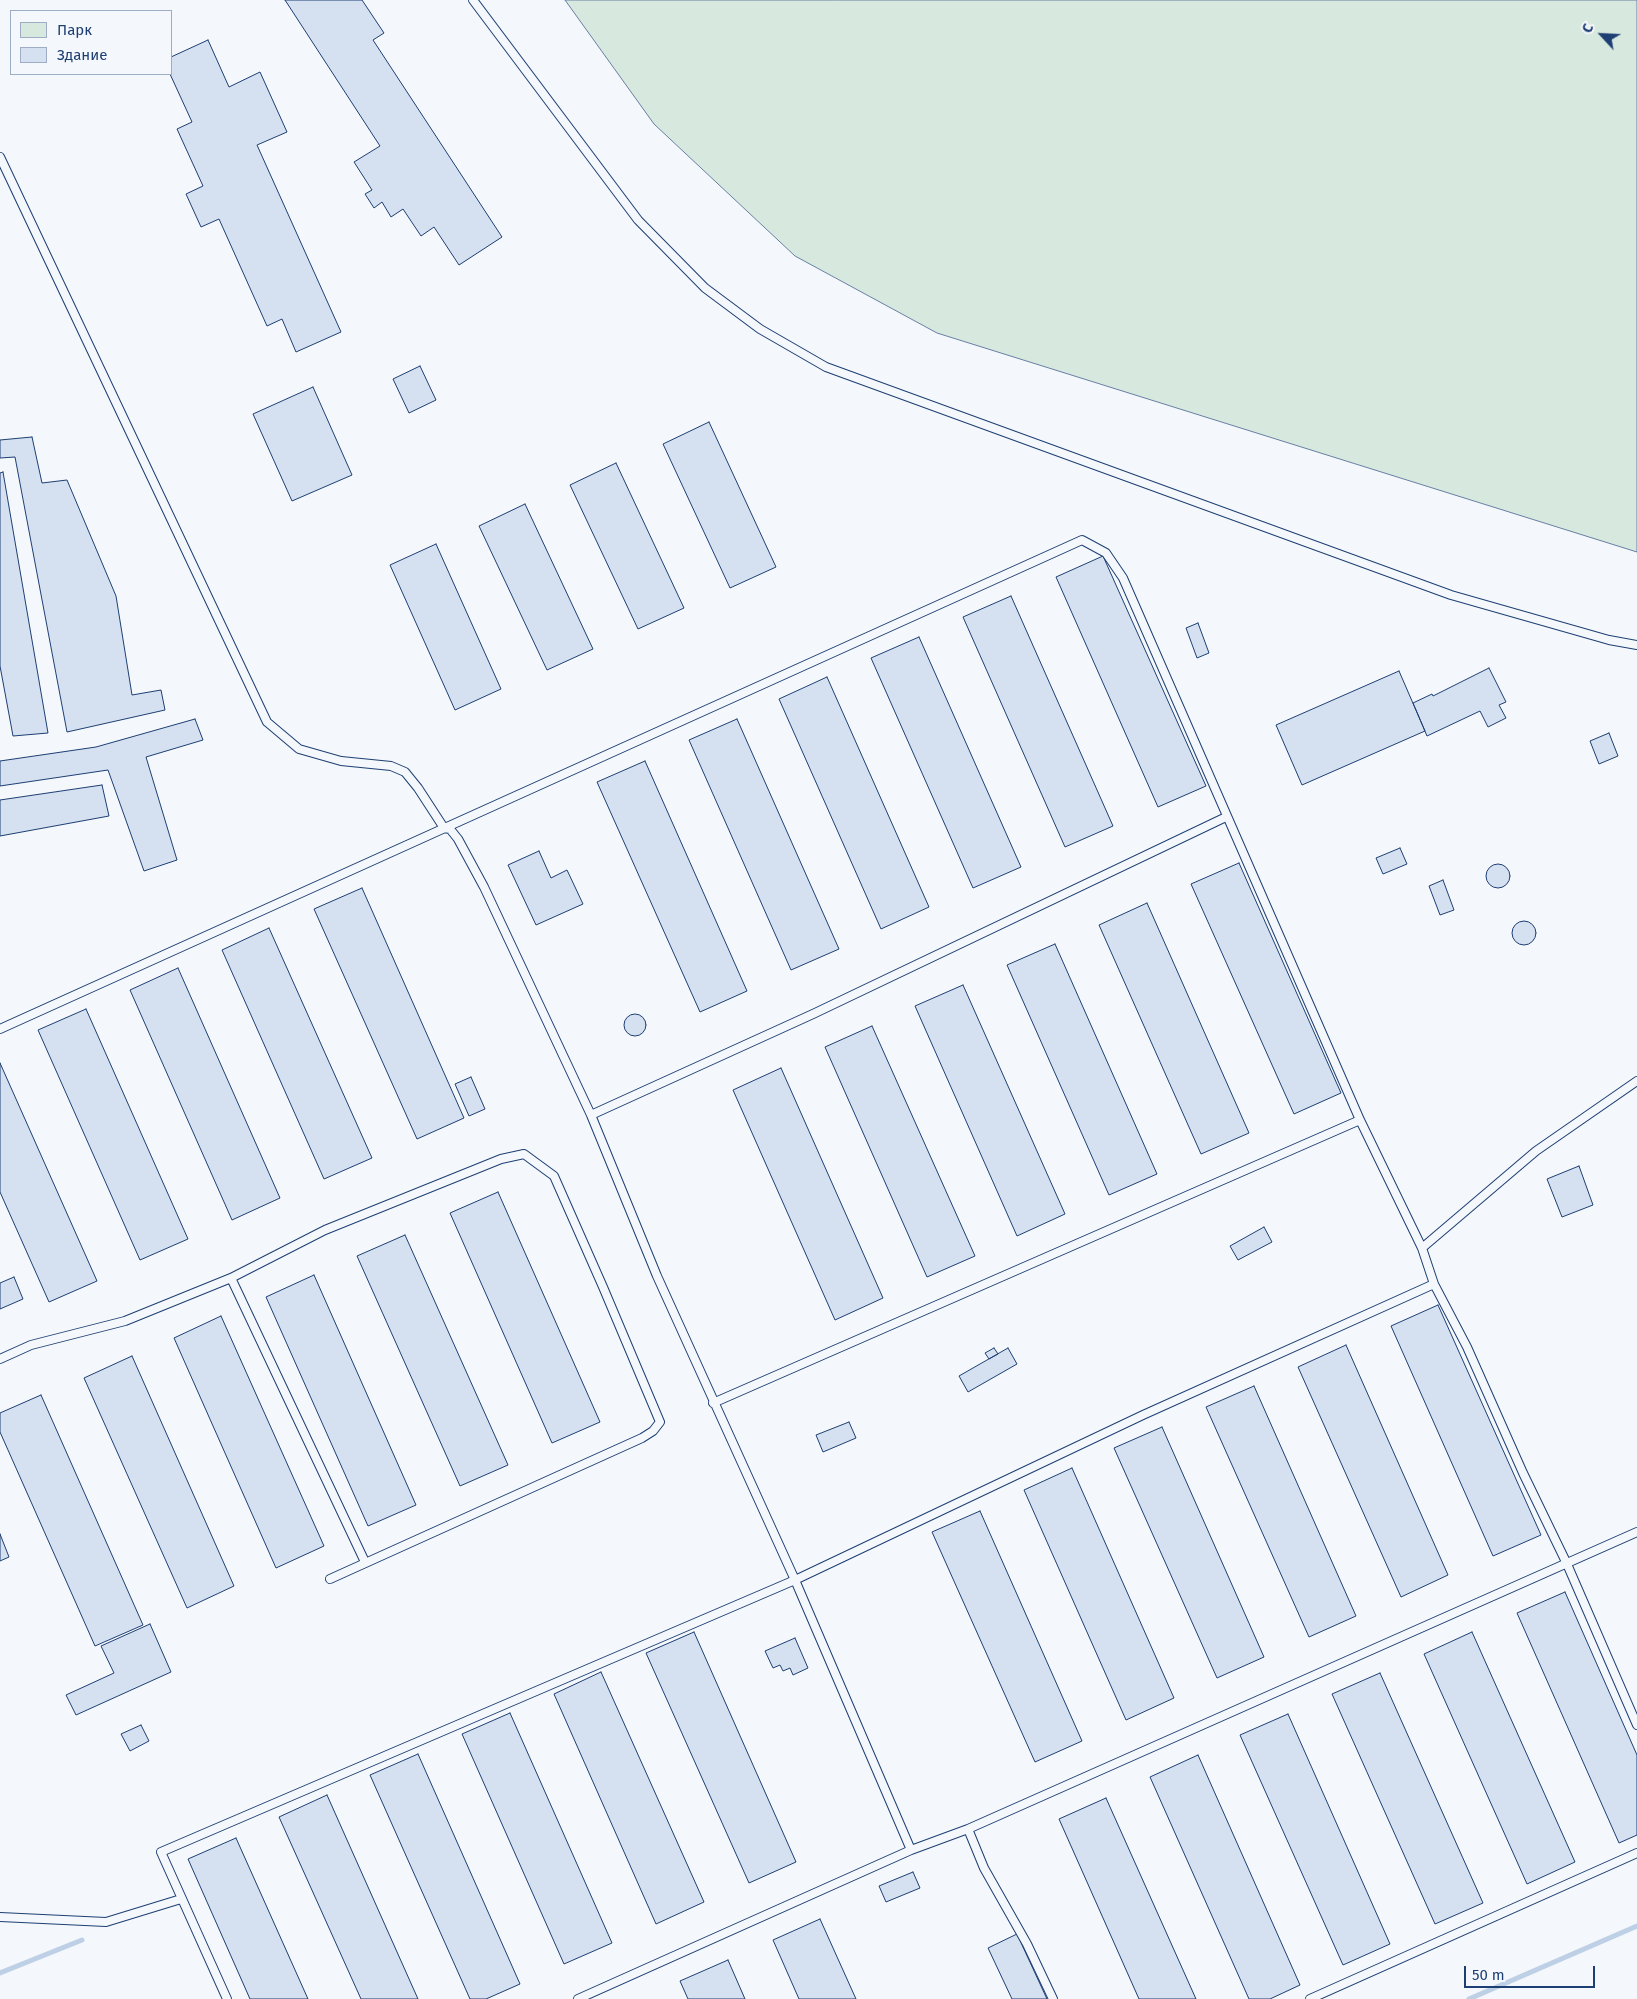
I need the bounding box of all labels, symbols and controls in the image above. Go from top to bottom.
legend [10,10,172,75]
north arrow [1577,10,1627,60]
text: Парк [57,21,92,39]
text: С [1579,21,1597,36]
text: Здание [57,46,107,64]
scale bar [1467,1956,1598,1988]
text: 50 m [1472,1966,1505,1984]

